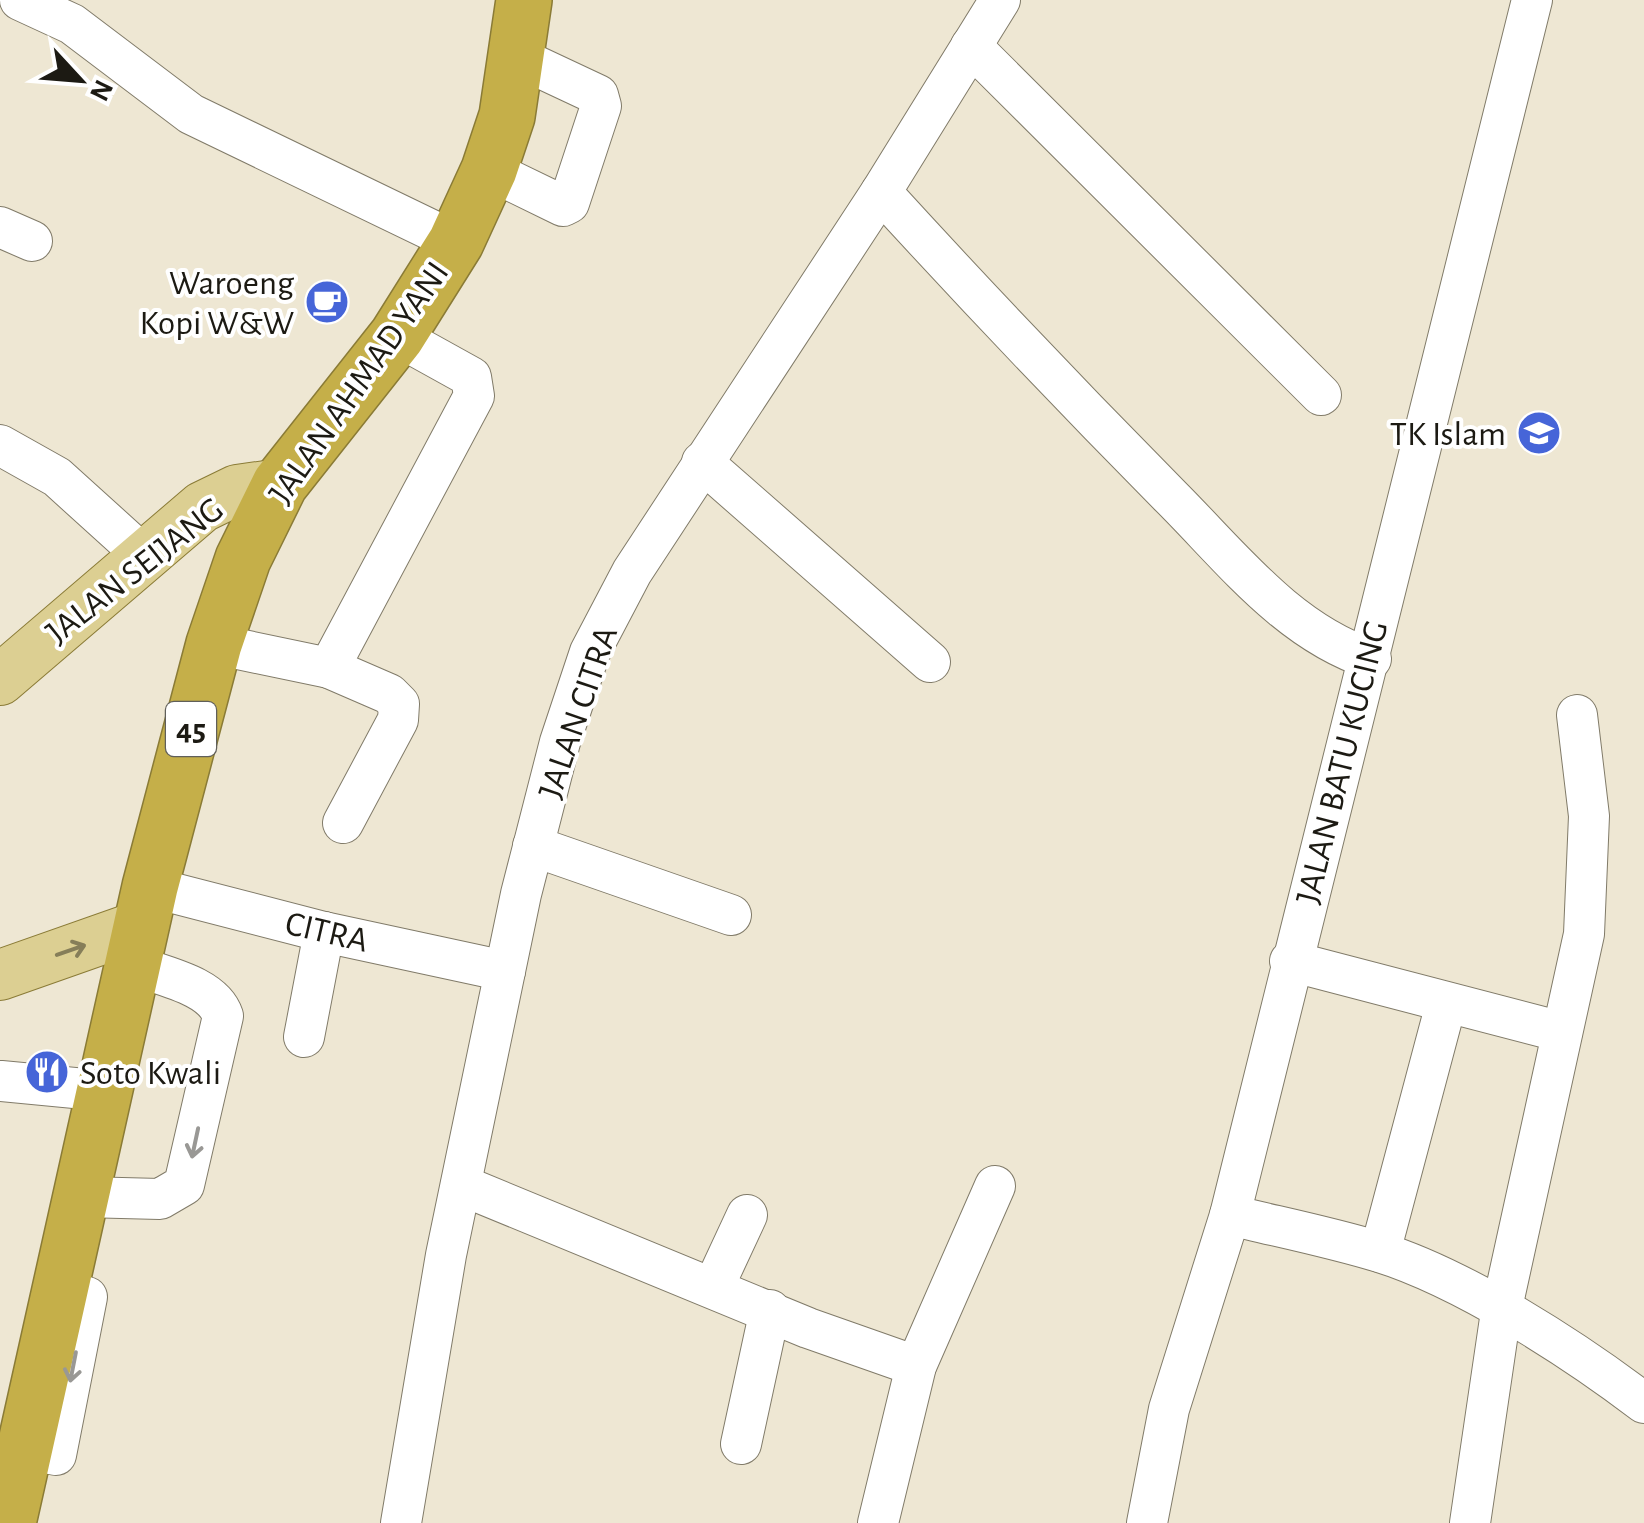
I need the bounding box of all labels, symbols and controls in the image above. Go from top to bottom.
north arrow [30,30,130,130]
text: N [84,75,118,105]
street label: JALAN AHMAD YANI [263,256,456,510]
place label: Waroeng Kopi W&W [140,266,294,341]
cafe icon: Waroeng Kopi W&W [304,279,350,325]
school or university icon: TK Islam [1516,410,1562,456]
place label: TK Islam [1390,417,1506,452]
street label: JALAN SEIJANG [40,492,230,651]
street label: JALAN BATU KUCING [1290,617,1395,908]
street label: JALAN CITRA [533,622,624,803]
road number: 45 [166,702,216,756]
street label: CITRA [282,906,371,959]
one-way arrow [54,940,85,958]
restaurant icon: Soto Kwali [24,1049,70,1095]
place label: Soto Kwali [80,1056,221,1091]
one-way arrow [185,1126,203,1158]
one-way arrow [63,1350,82,1382]

